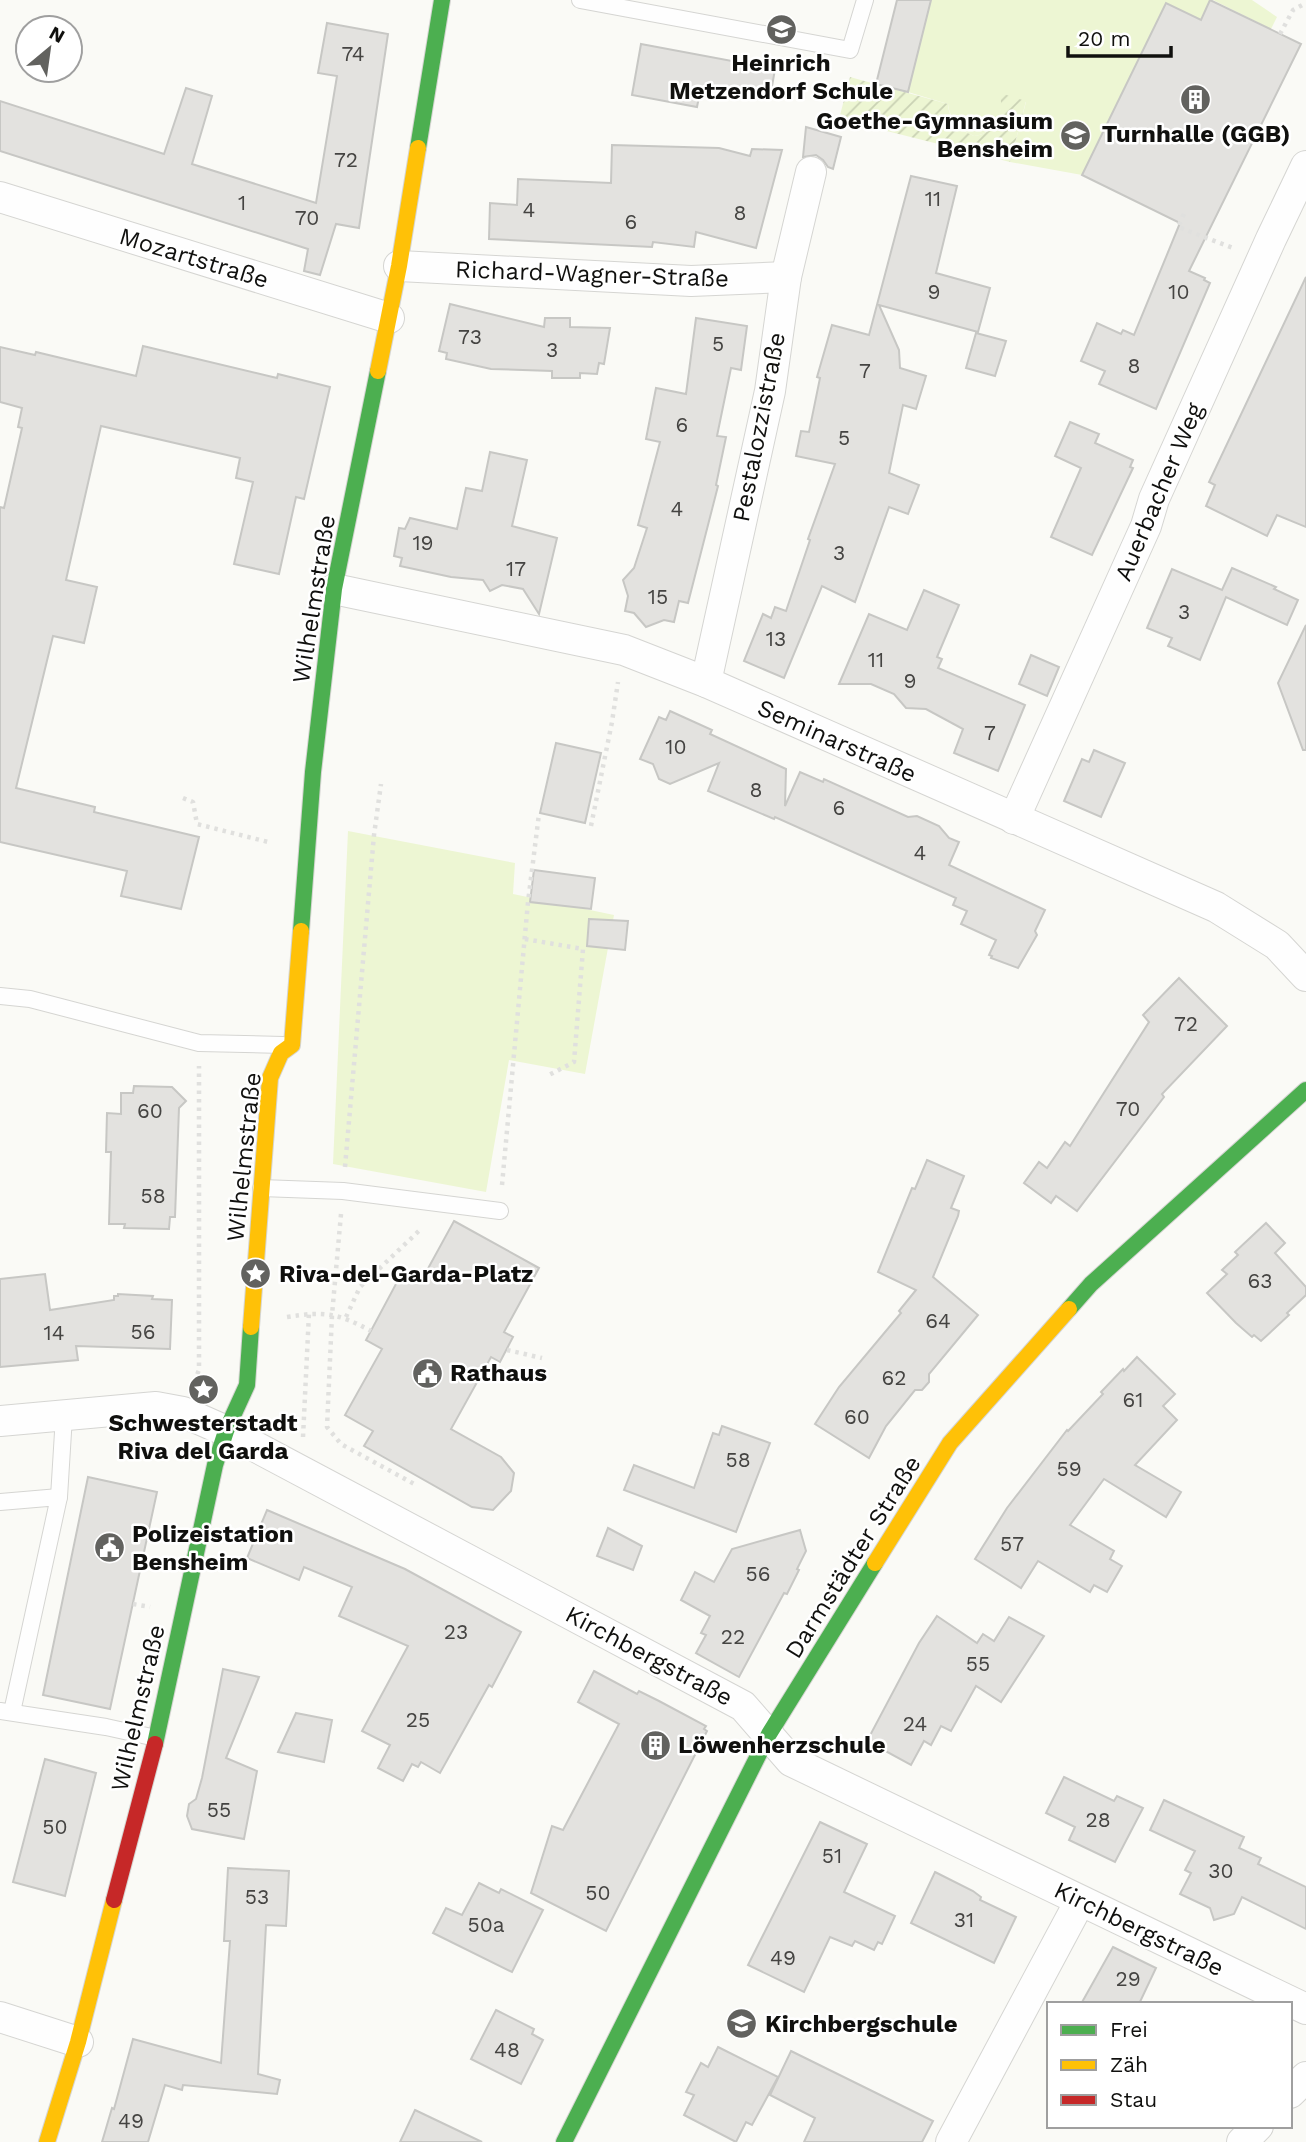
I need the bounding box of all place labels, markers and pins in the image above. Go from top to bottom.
school or university icon: Heinrich Metzendorf Schule [764,12,798,46]
place label: Heinrich Metzendorf Schule [669,49,893,105]
building icon: Turnhalle (GGB) [1179,83,1213,117]
place label: Goethe-Gymnasium Bensheim [816,107,1053,163]
school or university icon: Goethe-Gymnasium Bensheim [1059,118,1093,152]
place label: Turnhalle (GGB) [1102,120,1290,148]
place icon: Riva-del-Garda-Platz [239,1257,273,1291]
place label: Riva-del-Garda-Platz [279,1260,534,1288]
public building icon: Rathaus [410,1356,444,1390]
place label: Rathaus [450,1359,547,1387]
place icon: Schwesterstadt Riva del Garda [186,1372,220,1406]
place label: Schwesterstadt Riva del Garda [108,1409,298,1465]
place label: Polizeistation Bensheim [132,1520,294,1576]
public building icon: Polizeistation Bensheim [92,1531,126,1565]
building icon: Löwenherzschule [638,1728,672,1762]
place label: Löwenherzschule [678,1731,886,1759]
school or university icon: Kirchbergschule [725,2007,759,2041]
place label: Kirchbergschule [765,2010,958,2038]

